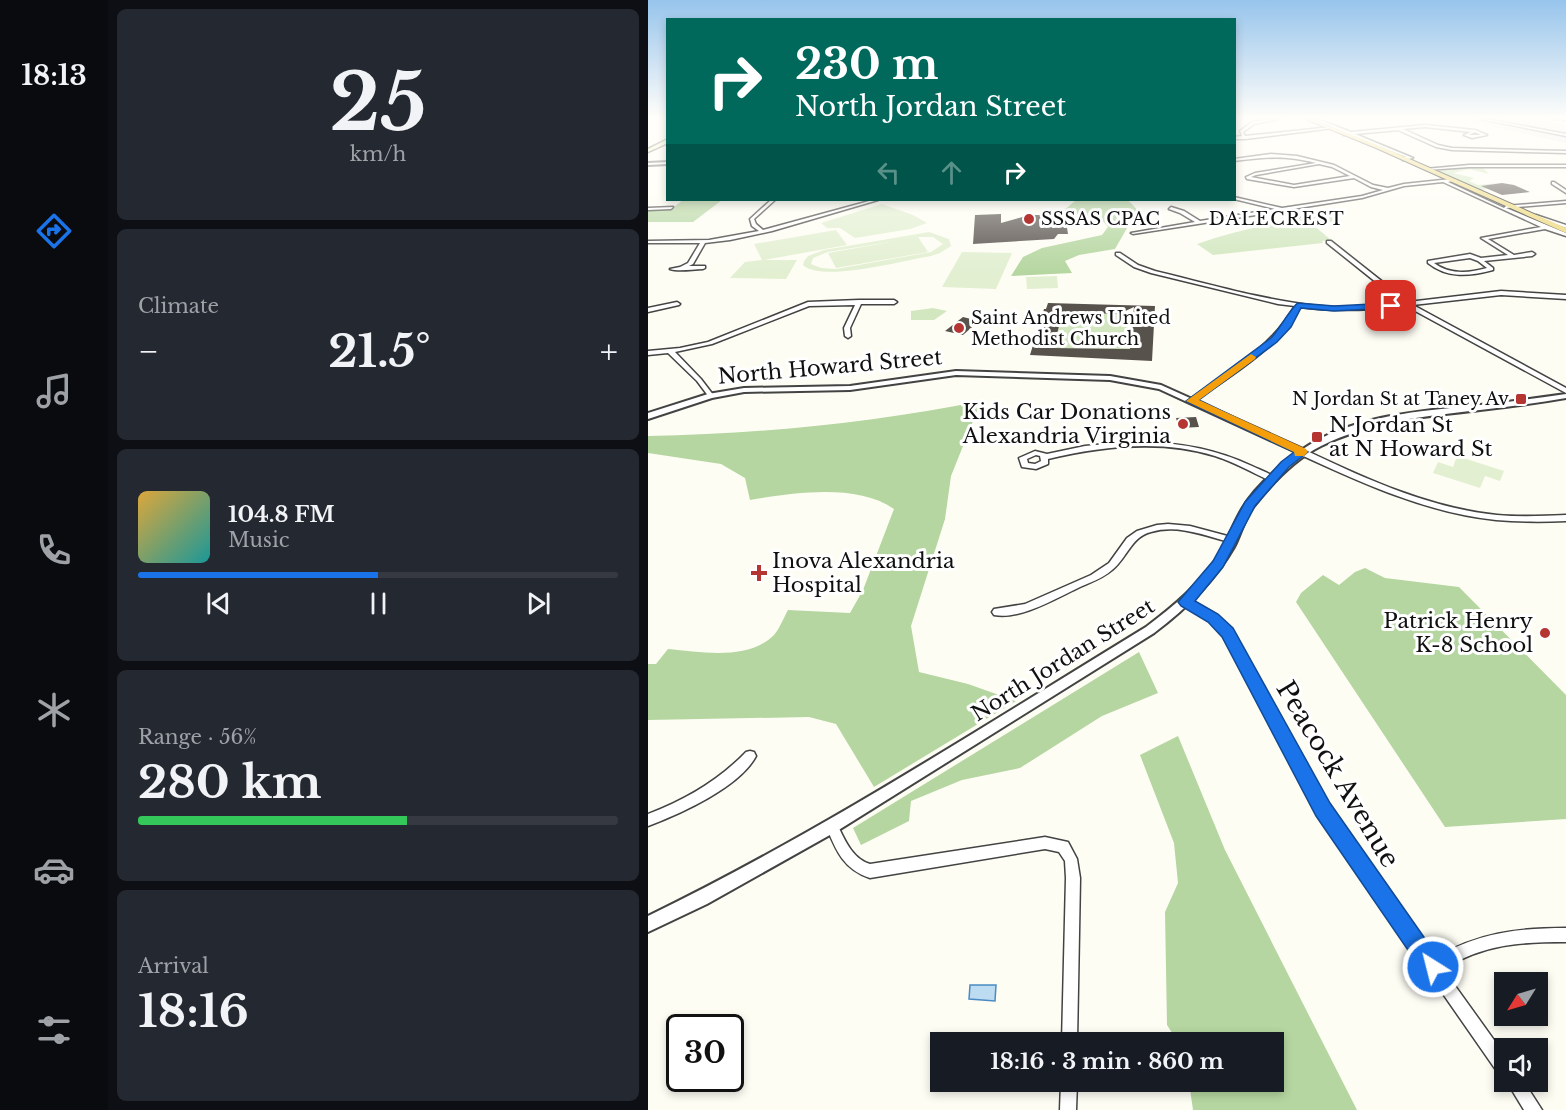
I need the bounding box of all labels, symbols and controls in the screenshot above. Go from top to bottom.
text: 230 m [795,38,938,90]
icon: right [696,42,774,120]
text: 25 [329,54,427,151]
text: 18:13 [21,59,87,92]
text: North Jordan Street [795,90,1067,123]
text: km/h [350,142,406,166]
icon: left [872,156,905,189]
icon: ahead [935,156,968,189]
icon: right [998,156,1031,189]
place label: SSSAS CPAC [1041,208,1160,230]
district label: DALECREST [1209,208,1345,230]
icon: directions [33,210,75,252]
marker: SSSAS CPAC [1022,212,1036,226]
pin [1365,280,1416,331]
icon: arrive [1374,289,1407,322]
text: Climate [138,294,219,318]
place label: Saint Andrews United Methodist Church [971,307,1171,350]
marker: Saint Andrews United Methodist Church [952,321,966,335]
text: 21.5° [328,323,431,379]
text: − [138,331,159,372]
text: + [600,331,618,372]
street label: North Howard Street [717,344,943,390]
icon: music [33,370,75,412]
place label: N Jordan St at Taney Av [1292,388,1509,410]
marker: N Jordan St at Taney Av [1514,392,1528,406]
place label: Kids Car Donations Alexandria Virginia [962,399,1171,449]
place label: N Jordan St at N Howard St [1329,412,1493,462]
marker: Kids Car Donations Alexandria Virginia [1176,417,1190,431]
marker: N Jordan St at N Howard St [1310,430,1324,444]
text: 104.8 FM [228,501,335,528]
text: Music [228,528,289,552]
icon: phone [33,529,75,571]
place label: Inova Alexandria Hospital [772,548,955,598]
marker: Inova Alexandria Hospital [750,564,768,582]
icon: previous [202,587,235,620]
icon: pause [362,587,395,620]
icon: next [522,587,555,620]
street label: North Jordan Street [967,593,1159,727]
place label: Patrick Henry K-8 School [1383,608,1534,658]
marker: Patrick Henry K-8 School [1538,626,1552,640]
street label: Peacock Avenue [1270,675,1406,873]
icon: climate [33,689,75,731]
text: Range · 56% [138,725,257,749]
text: 280 km [138,754,321,810]
icon: car [33,849,75,891]
position arrow [1401,935,1465,999]
text: Arrival [138,954,209,978]
north arrow [1494,972,1548,1026]
map controls [1494,972,1548,1092]
text: 18:16 [138,983,249,1039]
icon: filters [33,1009,75,1051]
speed limit sign: 30 [666,1014,744,1092]
button: sound [1494,1038,1548,1092]
text: 18:16 · 3 min · 860 m [990,1048,1224,1075]

